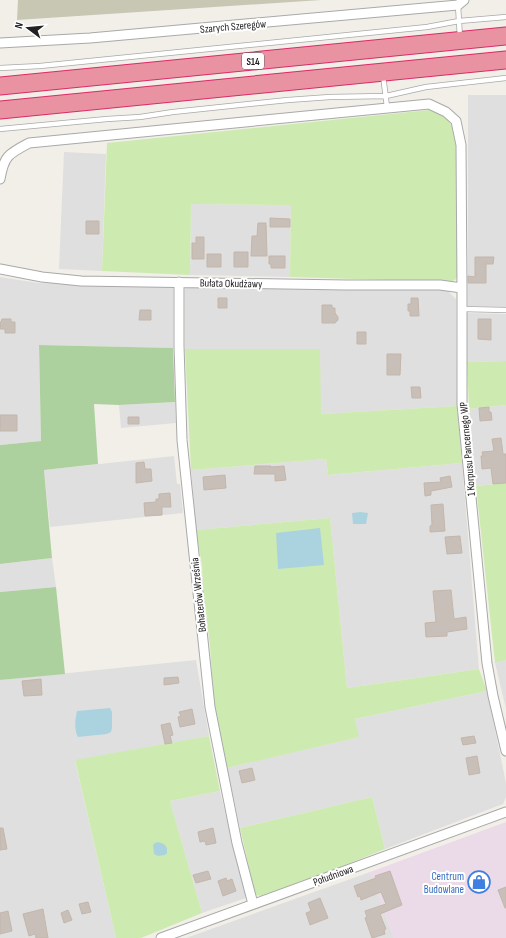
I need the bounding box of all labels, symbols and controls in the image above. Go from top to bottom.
north arrow [8,8,48,48]
street label: Szarych Szeregów [199,17,267,36]
text: N [12,21,26,30]
road number: S14 [242,53,264,69]
street label: Bułata Okudżawy [200,276,263,291]
street label: 1 Korpusu Pancernego WP [457,401,478,497]
street label: Bohaterów Września [188,557,209,633]
street label: Południowa [311,862,355,889]
shop icon: Centrum Budowlane [466,869,492,895]
place label: Centrum Budowlane [424,870,464,896]

